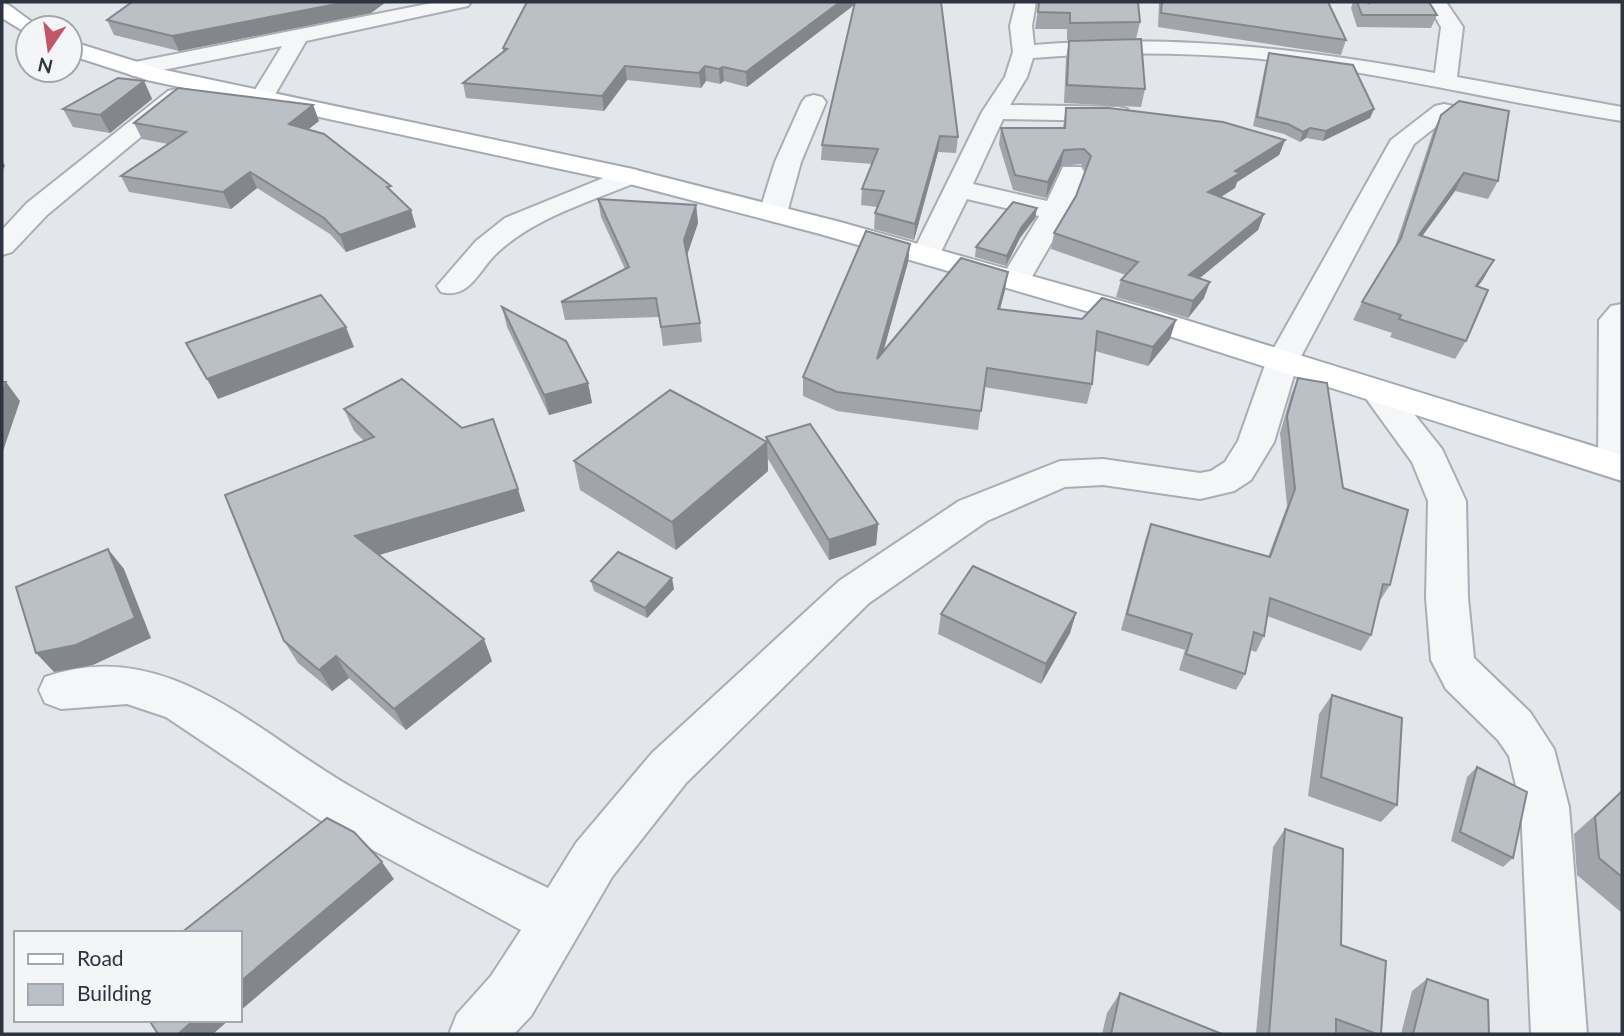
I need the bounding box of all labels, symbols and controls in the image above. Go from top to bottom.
north arrow [14,14,84,84]
text: N [35,53,55,79]
legend [14,931,242,1022]
text: Road [77,945,124,970]
text: Building [77,980,152,1005]

